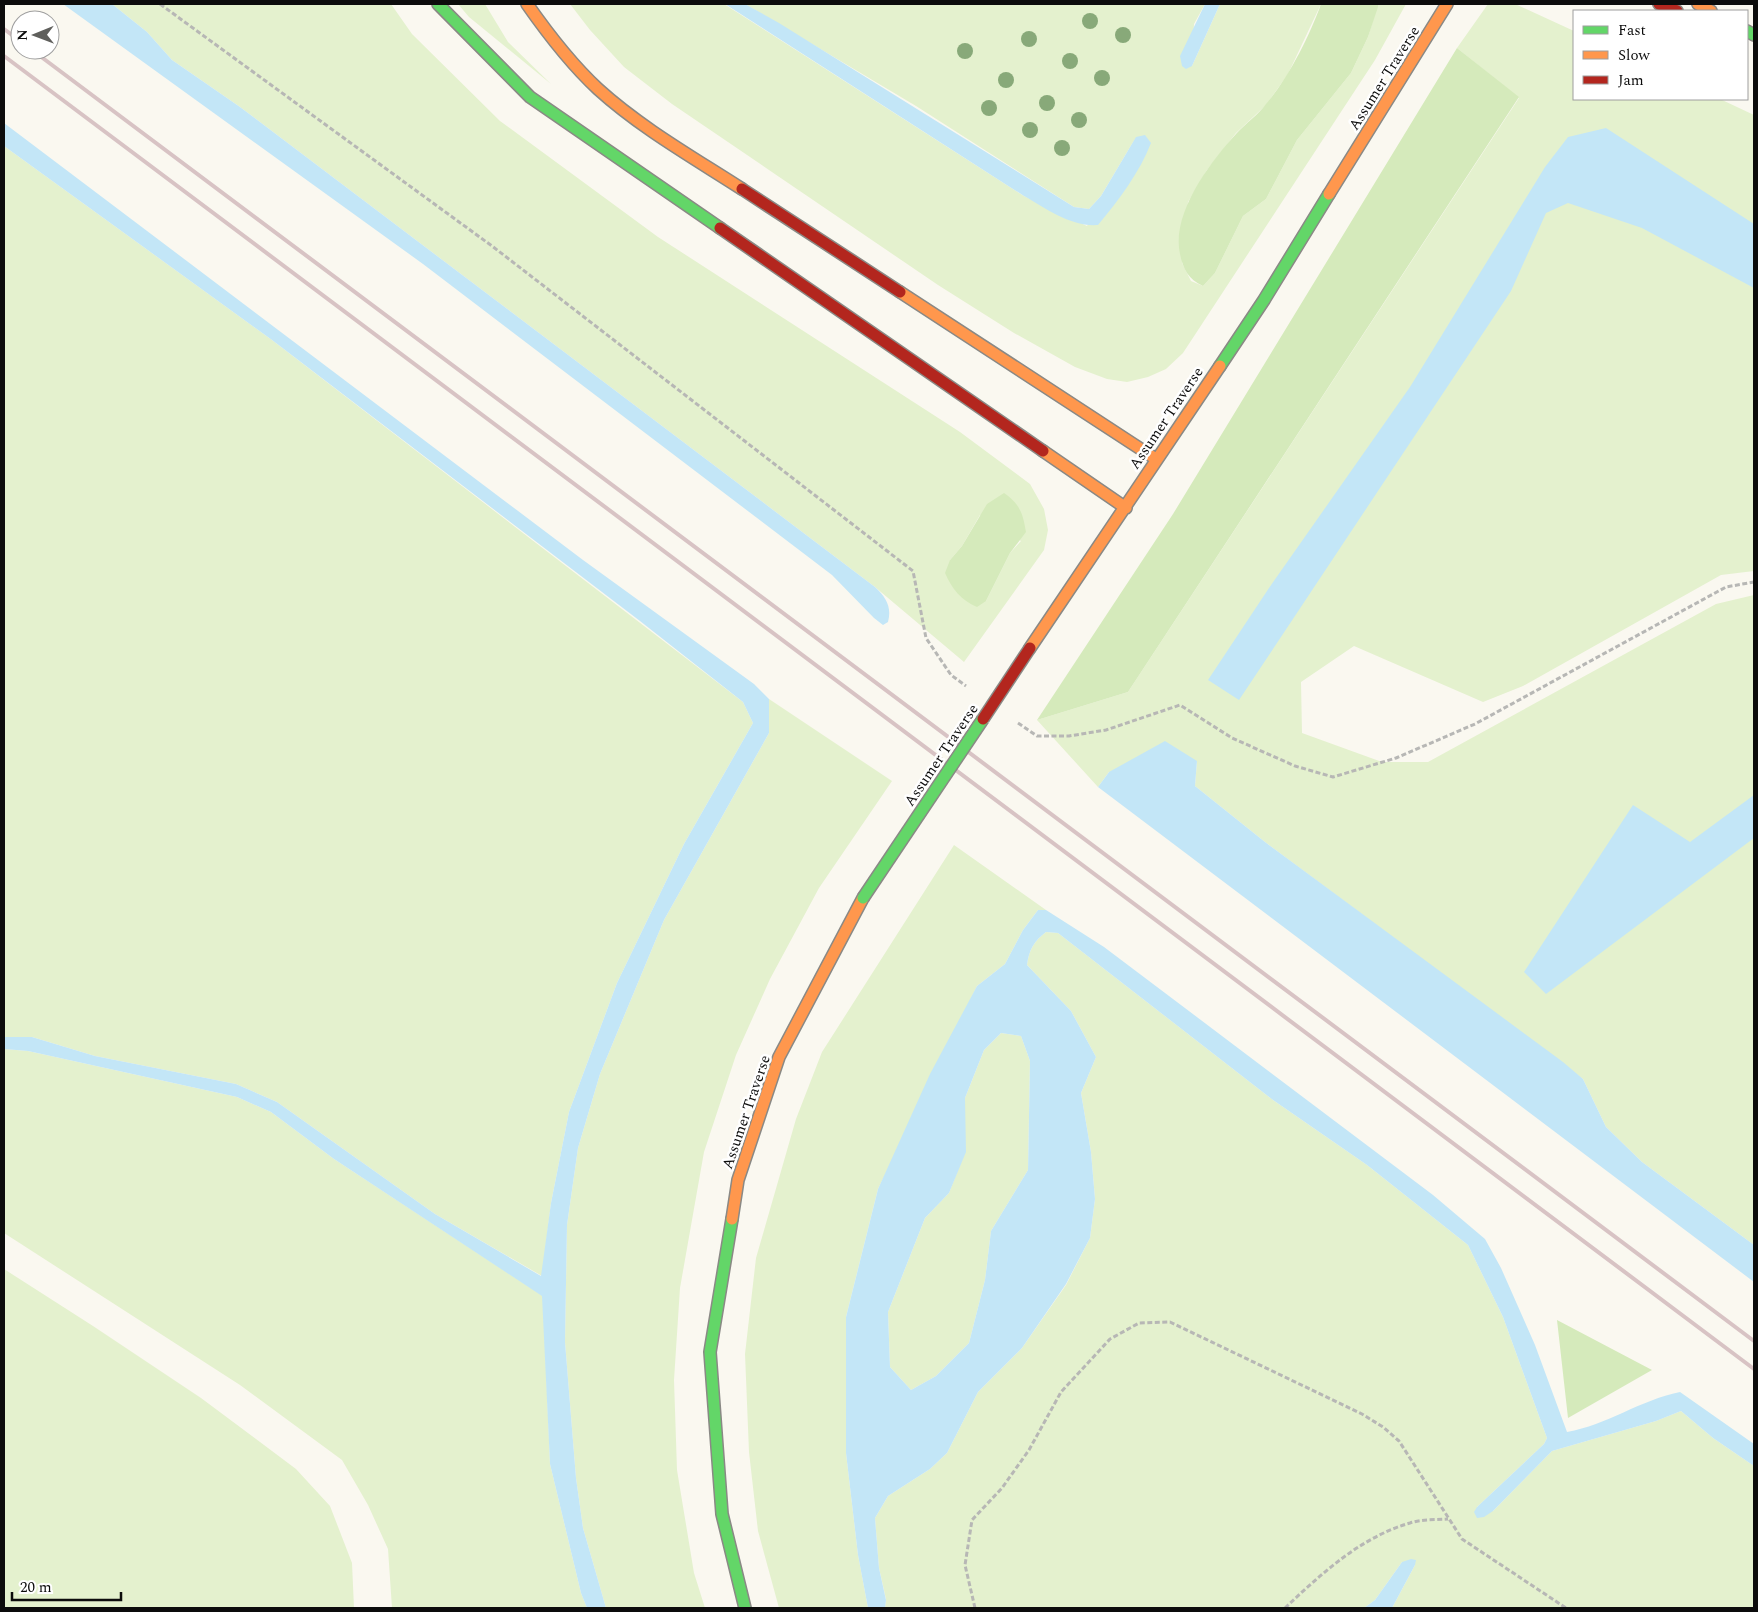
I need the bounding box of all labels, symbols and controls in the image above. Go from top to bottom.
north arrow [10,10,60,60]
legend [1573,10,1748,100]
text: Fast [1618,19,1646,42]
street label: Assumer Traverse [1343,22,1426,135]
text: N [12,29,33,41]
text: Slow [1618,44,1650,67]
text: Jam [1618,69,1644,92]
street label: Assumer Traverse [1123,362,1209,474]
street label: Assumer Traverse [898,699,984,811]
street label: Assumer Traverse [716,1052,777,1172]
scale bar [12,1570,121,1602]
text: 20 m [20,1576,52,1599]

